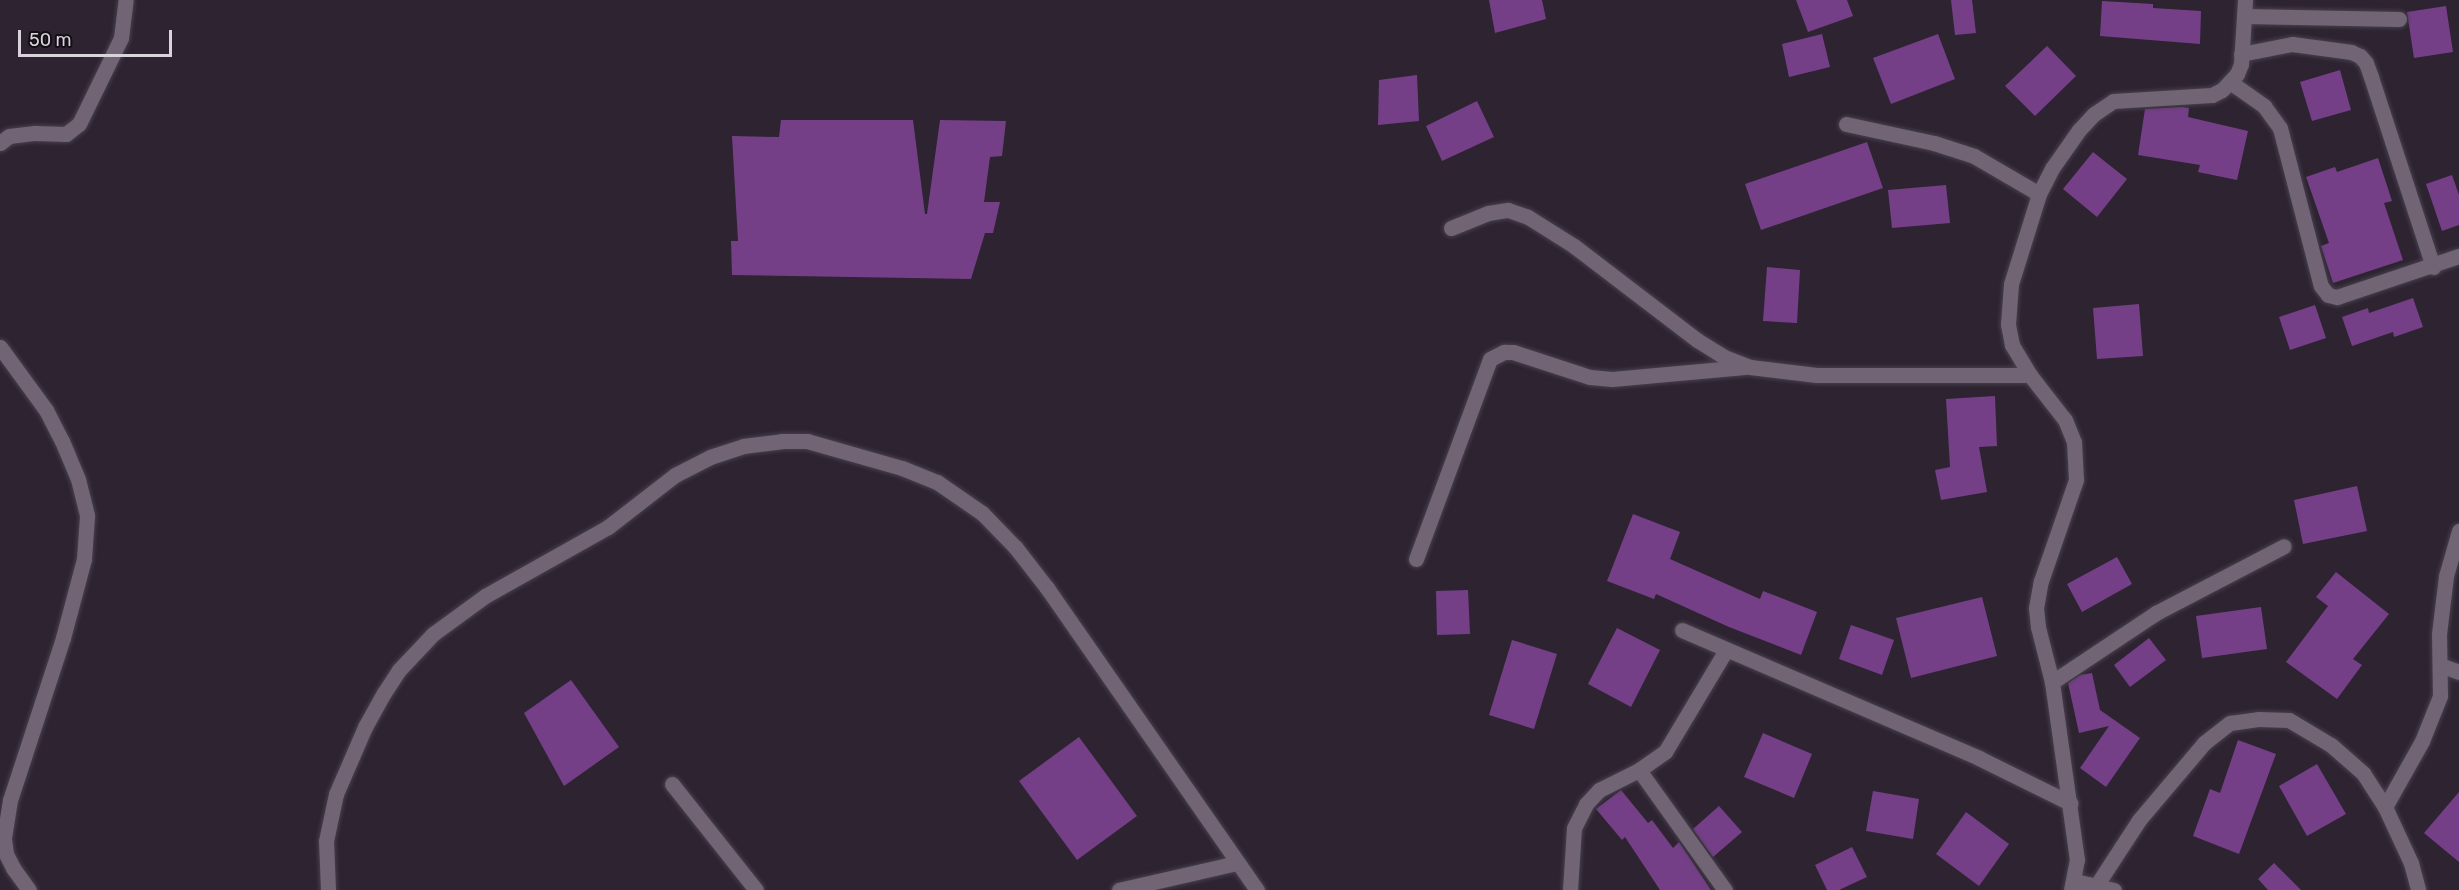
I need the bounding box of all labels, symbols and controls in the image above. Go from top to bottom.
scale bar [21,18,176,56]
text: 50 m [29,29,72,51]

